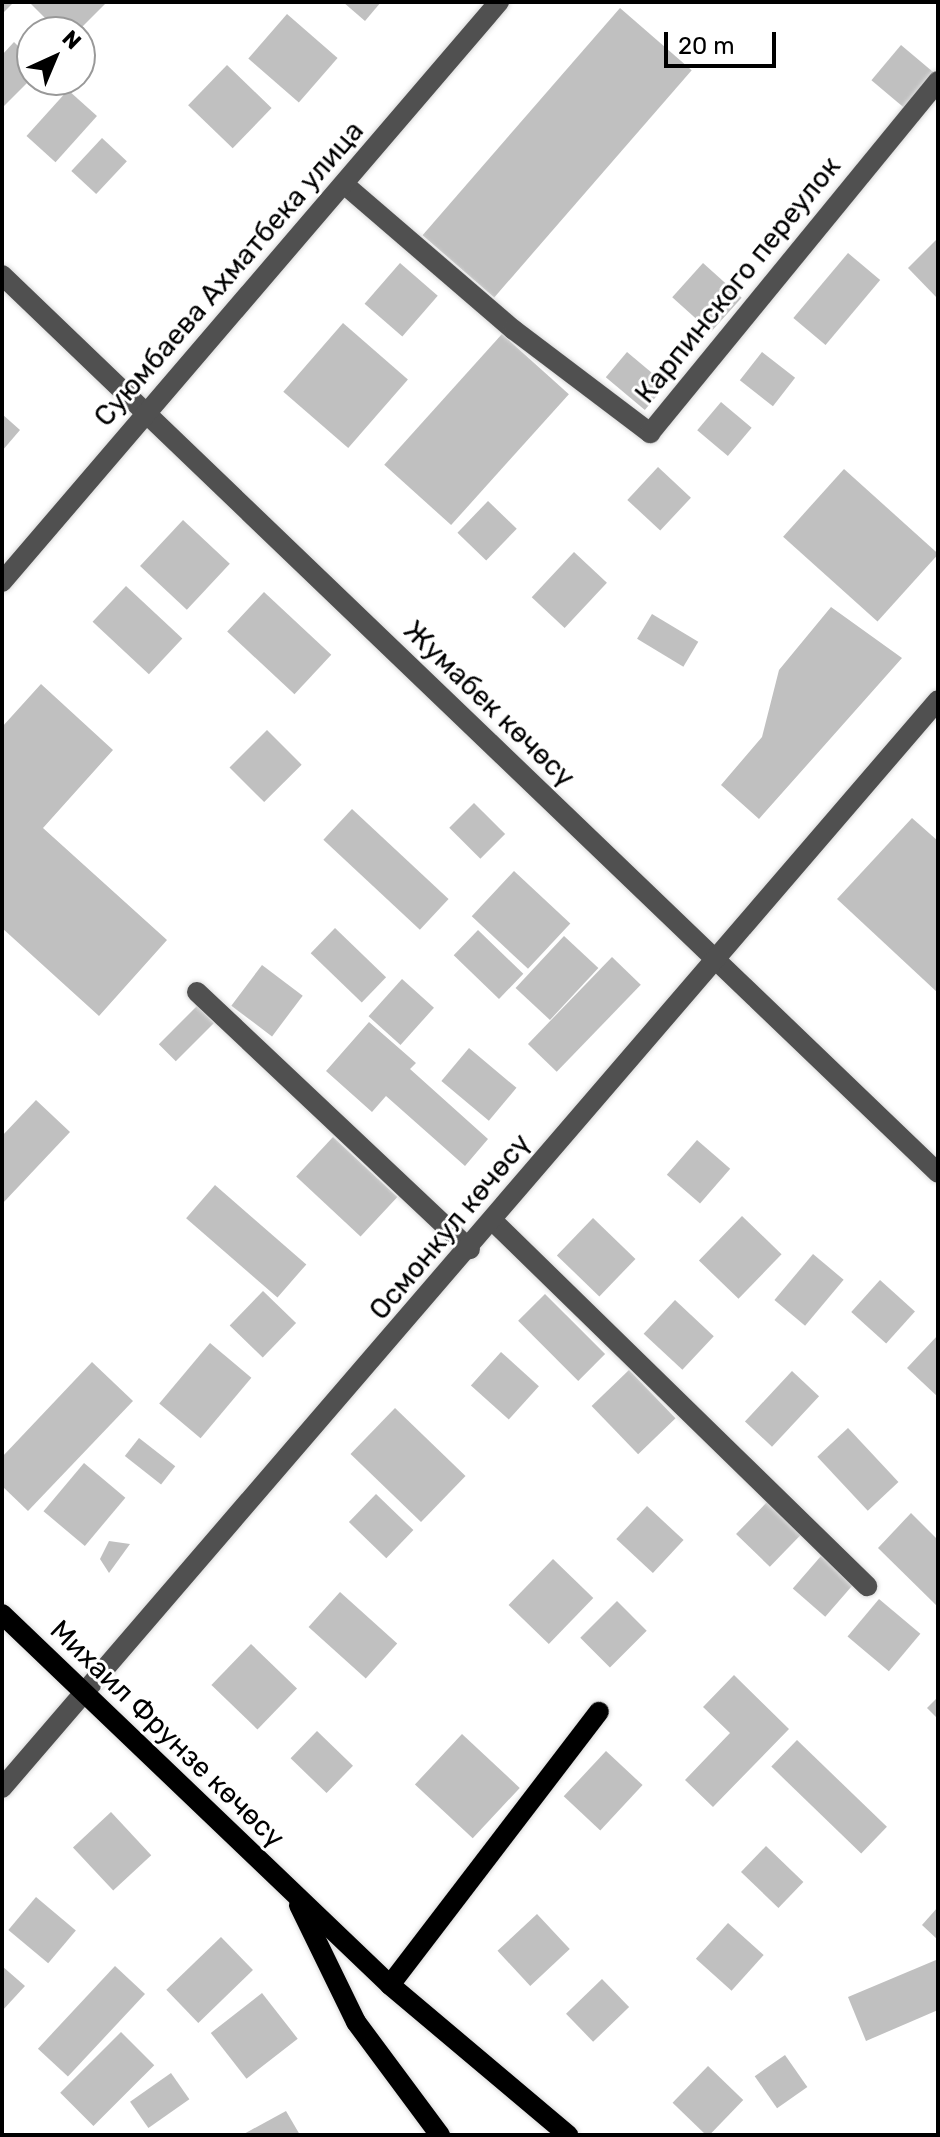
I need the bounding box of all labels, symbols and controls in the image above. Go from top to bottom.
north arrow [16,16,96,96]
scale bar [668,16,780,66]
text: N [57,25,87,55]
text: 20 m [678,32,735,60]
street label: Суюмбаева Ахматбека улица [87,115,371,433]
street label: Карпинского переулок [628,150,848,410]
street label: Жумабек көчөсү [397,614,581,794]
street label: Осмонкул көчөсү [363,1127,537,1327]
street label: Михаил Фрунзе көчөсү [43,1613,291,1855]

